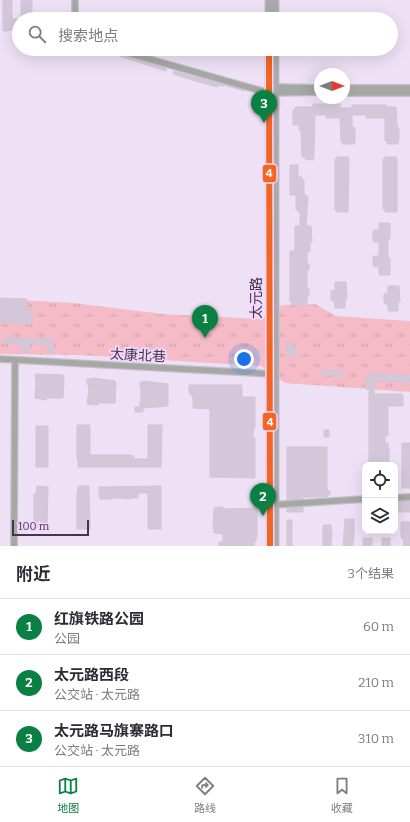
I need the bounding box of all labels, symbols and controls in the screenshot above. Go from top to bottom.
search box [12,12,398,56]
icon: search [26,23,48,45]
text: 搜索地点 [58,27,118,45]
north arrow [314,68,350,104]
pin: 3 [251,90,277,123]
line badge: 4 [262,164,277,183]
text: 4 [266,167,273,180]
street label: 太元路 [248,277,265,319]
pin: 1 [192,305,218,338]
street label: 太康北巷 [110,346,166,365]
your location [234,349,254,369]
line badge: 4 [262,412,277,431]
text: 4 [267,416,274,429]
map controls [362,462,398,534]
button: locate [362,462,398,498]
pin: 2 [250,483,276,516]
button: layers [362,498,398,534]
scale bar [12,518,89,537]
text: 100 m [18,520,49,533]
text: 附近 [16,564,50,585]
text: 3个结果 [348,566,394,581]
text: 红旗铁路公园 [54,610,144,628]
text: 1 [26,619,32,634]
text: 60 m [363,619,394,634]
text: 公园 [54,631,80,646]
text: 太元路西段 [54,666,129,684]
text: 2 [25,675,33,690]
text: 210 m [358,675,394,690]
text: 公交站 · 太元路 [54,687,140,702]
text: 太元路马旗寨路口 [54,722,174,740]
text: 3 [25,731,33,746]
text: 310 m [358,731,394,746]
text: 公交站 · 太元路 [54,743,140,758]
tab: 地图 [57,775,79,815]
tab: 路线 [194,775,216,815]
tab: 收藏 [331,775,353,815]

